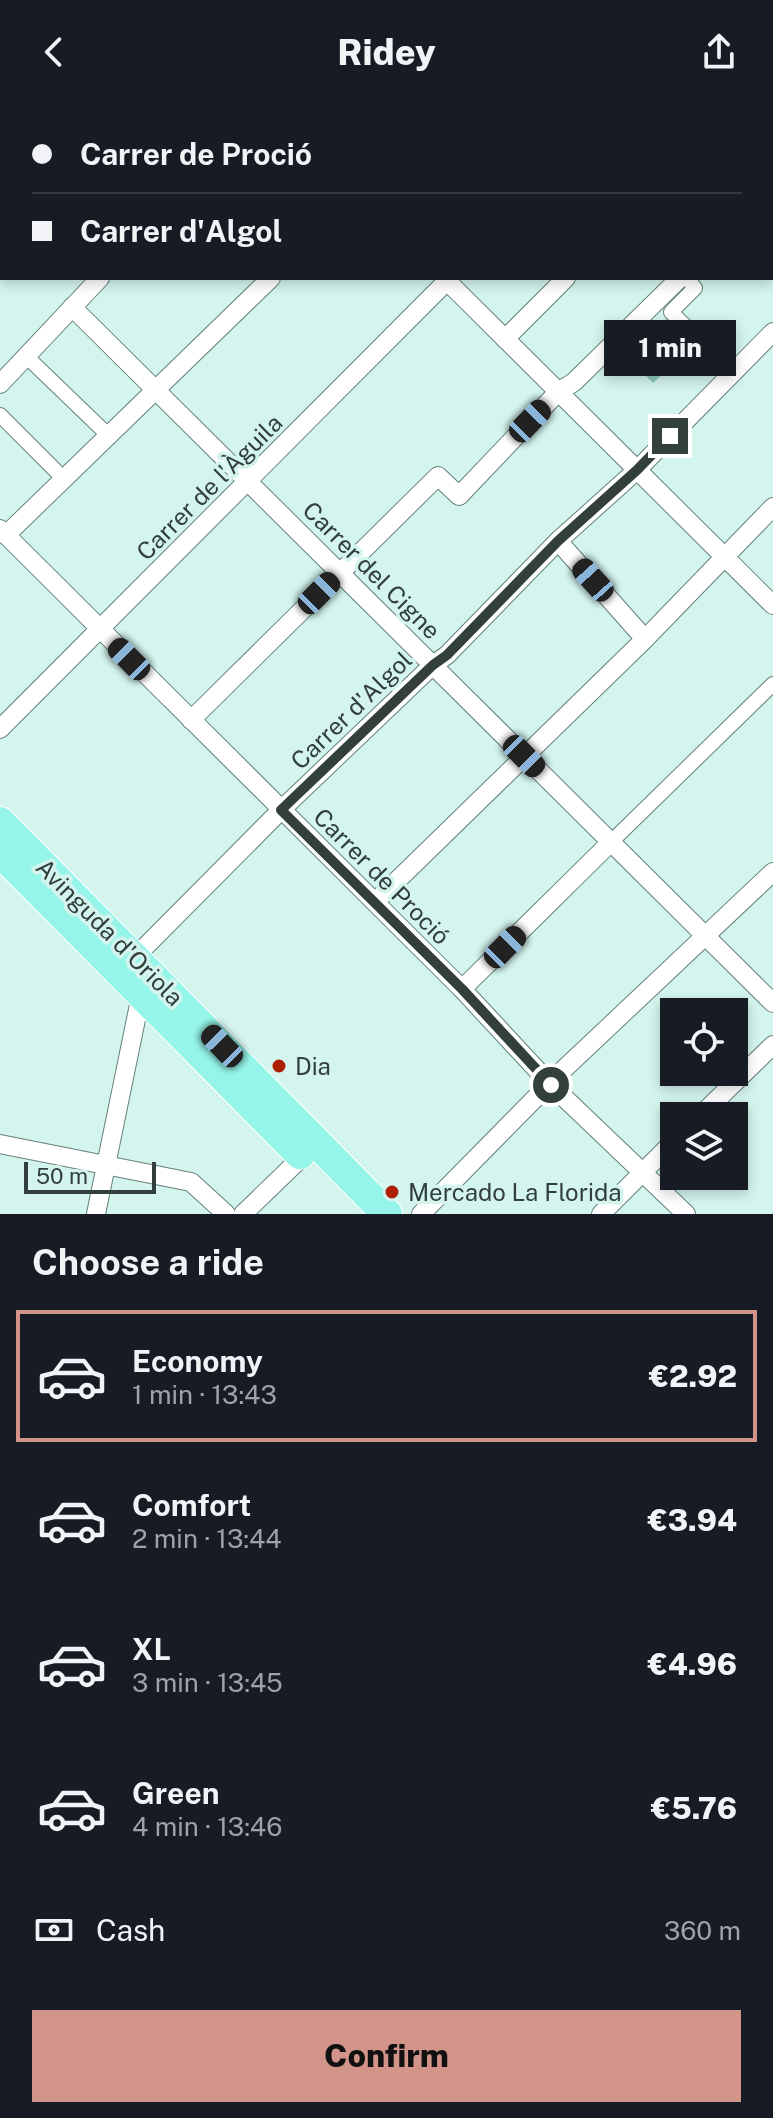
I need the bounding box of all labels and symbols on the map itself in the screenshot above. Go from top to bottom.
callout: 1 min [604,320,736,376]
car [505,395,555,447]
street label: Carrer de l'Àguila [130,408,288,566]
route end [652,418,688,454]
street label: Carrer del Cigne [298,496,446,644]
car [568,554,618,606]
car [294,568,344,618]
car [104,634,154,684]
street label: Carrer d'Algol [285,645,417,775]
car [499,731,549,781]
street label: Carrer de Proció [308,802,456,950]
street label: Avinguda d'Oriola [31,853,189,1011]
car [480,922,530,972]
car [197,1020,247,1072]
place label: Dia [295,1052,331,1080]
marker: Dia [270,1057,288,1075]
route start [533,1067,569,1103]
scale bar [24,1158,156,1194]
place label: Mercado La Florida [408,1178,622,1206]
marker: Mercado La Florida [383,1183,401,1201]

